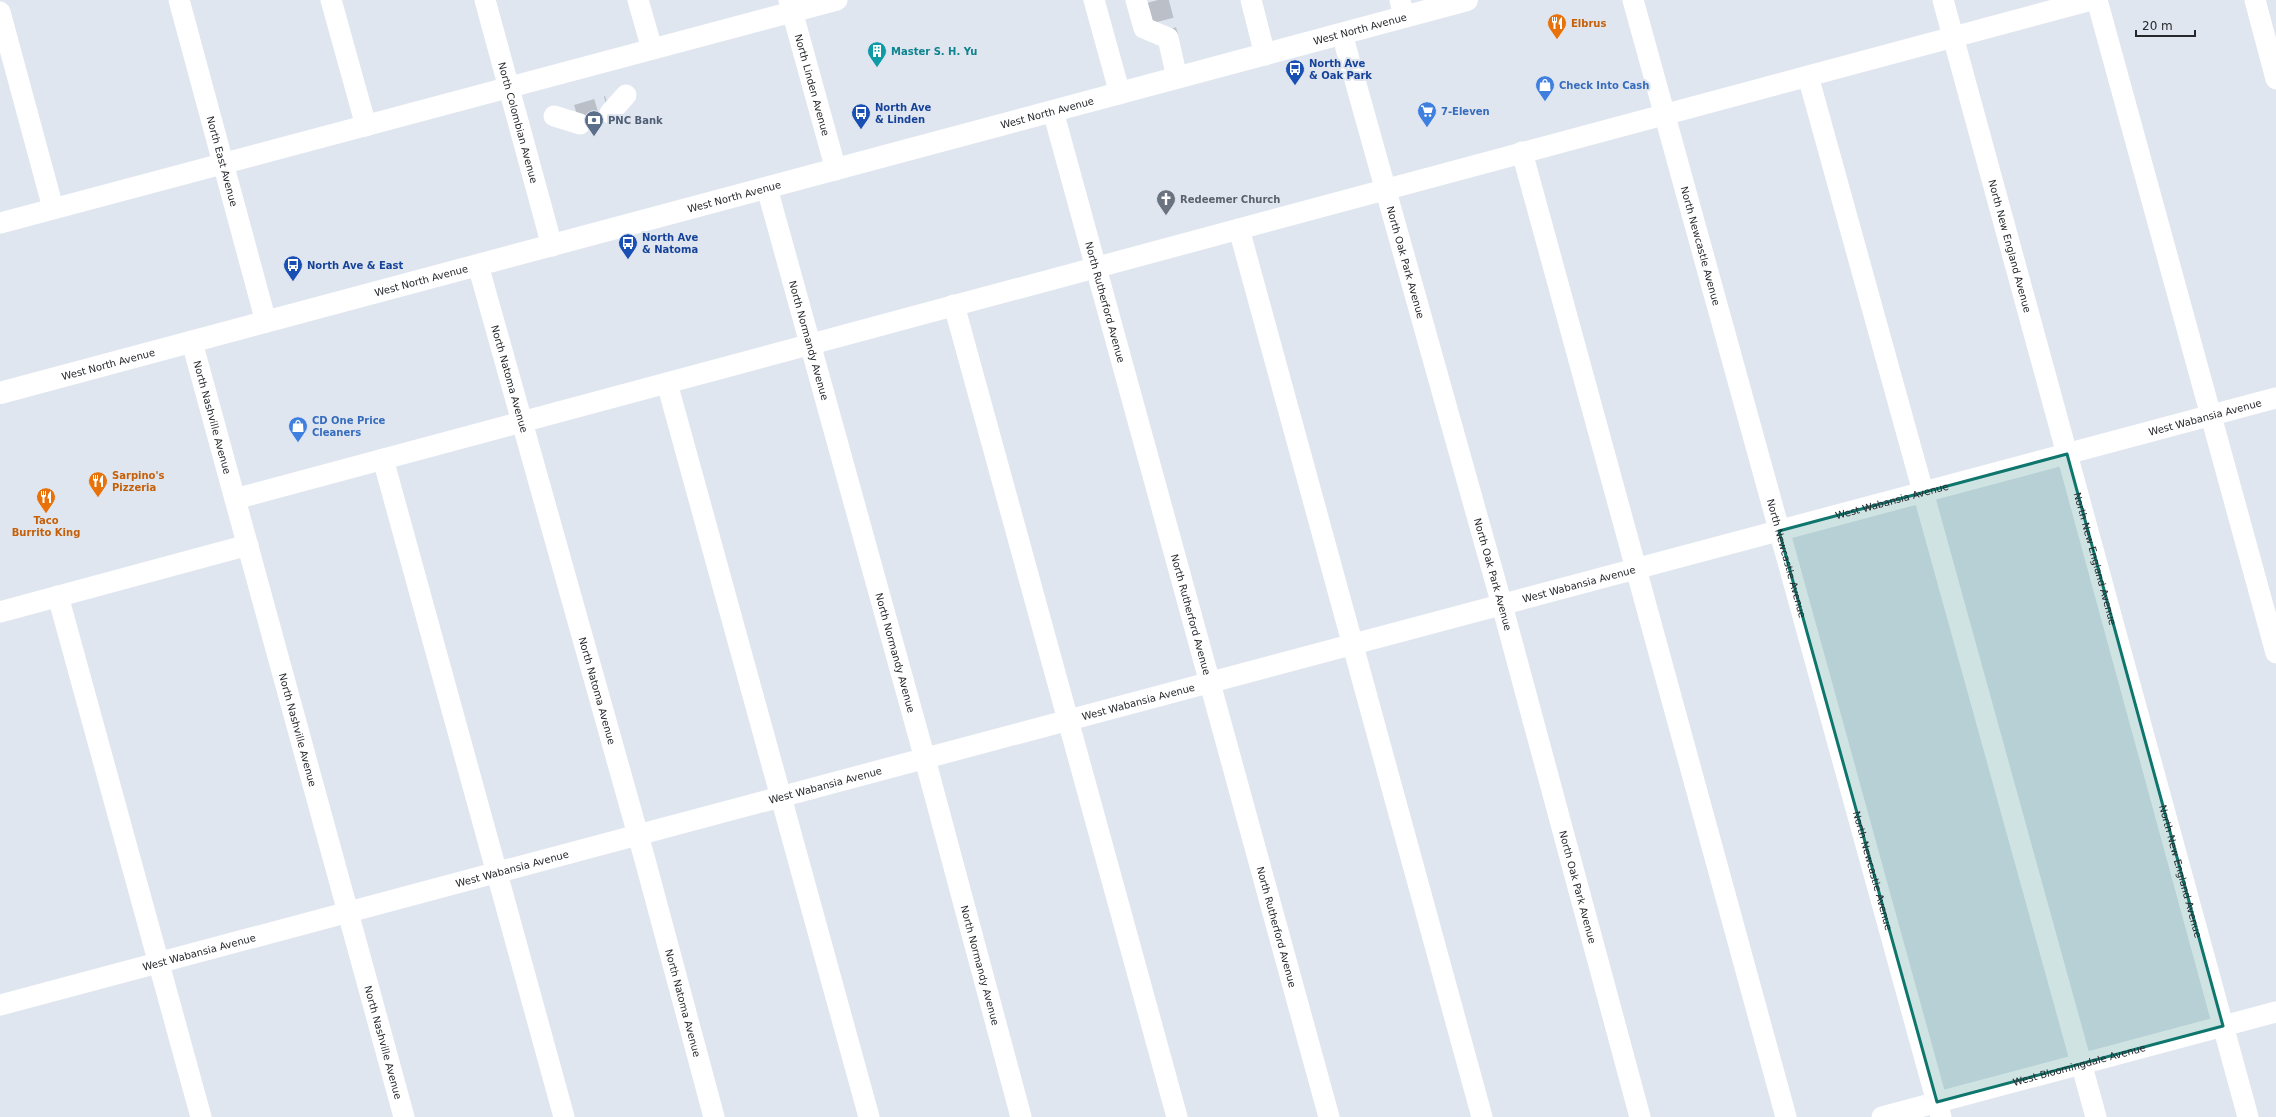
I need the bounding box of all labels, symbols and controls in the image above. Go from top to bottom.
street label: West North Avenue [1312,11,1408,47]
restaurant icon: Elbrus [1546,12,1568,40]
scale bar [2136,12,2195,38]
place label: Elbrus [1571,18,1606,29]
text: 20 m [2142,19,2173,33]
street label: North Linden Avenue [793,33,831,137]
building icon: Master S. H. Yu [866,40,888,68]
place label: Master S. H. Yu [891,46,977,57]
bus stop icon: North Ave & Oak Park [1284,58,1306,86]
place label: North Ave & Oak Park [1309,58,1372,81]
street label: North Colombian Avenue [496,61,540,184]
shop icon: Check Into Cash [1534,74,1556,102]
place label: Check Into Cash [1559,80,1649,91]
street label: West North Avenue [999,95,1095,131]
supermarket icon: 7-Eleven [1416,100,1438,128]
bus stop icon: North Ave & Linden [850,102,872,130]
place label: North Ave & Linden [875,102,931,125]
place label: 7-Eleven [1441,106,1490,117]
bank icon: PNC Bank [583,109,605,137]
street label: North East Avenue [205,115,240,208]
place label: PNC Bank [608,115,663,126]
street label: North New England Avenue [1986,178,2033,314]
street label: West North Avenue [686,179,782,215]
street label: North Newcastle Avenue [1679,185,1722,307]
church icon: Redeemer Church [1155,188,1177,216]
place label: Redeemer Church [1180,194,1280,205]
street label: North Oak Park Avenue [1384,205,1426,320]
bus stop icon: North Ave & Natoma [617,232,639,260]
place label: North Ave & Natoma [642,232,698,255]
street label: North Rutherford Avenue [1083,240,1127,364]
bus stop icon: North Ave & East [282,254,304,282]
place label: North Ave & East [307,260,403,271]
street label: West North Avenue [373,263,469,298]
street label: North Normandy Avenue [787,279,830,401]
street label: North Natoma Avenue [489,324,530,434]
street label: West North Avenue [60,347,156,382]
street label: North Nashville Avenue [191,359,233,475]
street label: West Wabansia Avenue [2147,397,2263,438]
shop icon: CD One Price Cleaners [287,415,309,443]
place label: CD One Price Cleaners [312,415,386,438]
restaurant icon: Sarpino's Pizzeria [87,470,109,498]
place label: Sarpino's Pizzeria [112,470,165,493]
street label: West Wabansia Avenue [1834,481,1950,521]
restaurant icon: Taco Burrito King [35,486,57,514]
street label: North New England Avenue [2072,491,2118,626]
street label: North Newcastle Avenue [1765,498,1808,619]
place label: Taco Burrito King [12,515,80,538]
street label: North Oak Park Avenue [1472,517,1514,632]
street label: North Rutherford Avenue [1169,553,1212,676]
street label: West Wabansia Avenue [1521,564,1637,605]
street label: North Normandy Avenue [873,592,917,714]
street label: North Natoma Avenue [577,636,617,746]
street label: North Nashville Avenue [277,672,318,788]
street label: West Wabansia Avenue [1081,682,1196,722]
street label: West Wabansia Avenue [768,765,883,806]
street label: North New England Avenue [2157,804,2204,939]
street label: North Newcastle Avenue [1851,810,1894,931]
street label: North Oak Park Avenue [1557,830,1598,945]
street label: West Wabansia Avenue [455,849,570,889]
street label: North Rutherford Avenue [1255,865,1298,989]
street label: North Normandy Avenue [959,904,1001,1027]
street label: West Wabansia Avenue [141,932,257,973]
street label: North Natoma Avenue [663,948,703,1058]
street label: North Nashville Avenue [362,984,404,1100]
street label: West Bloomingdale Avenue [2012,1042,2147,1088]

